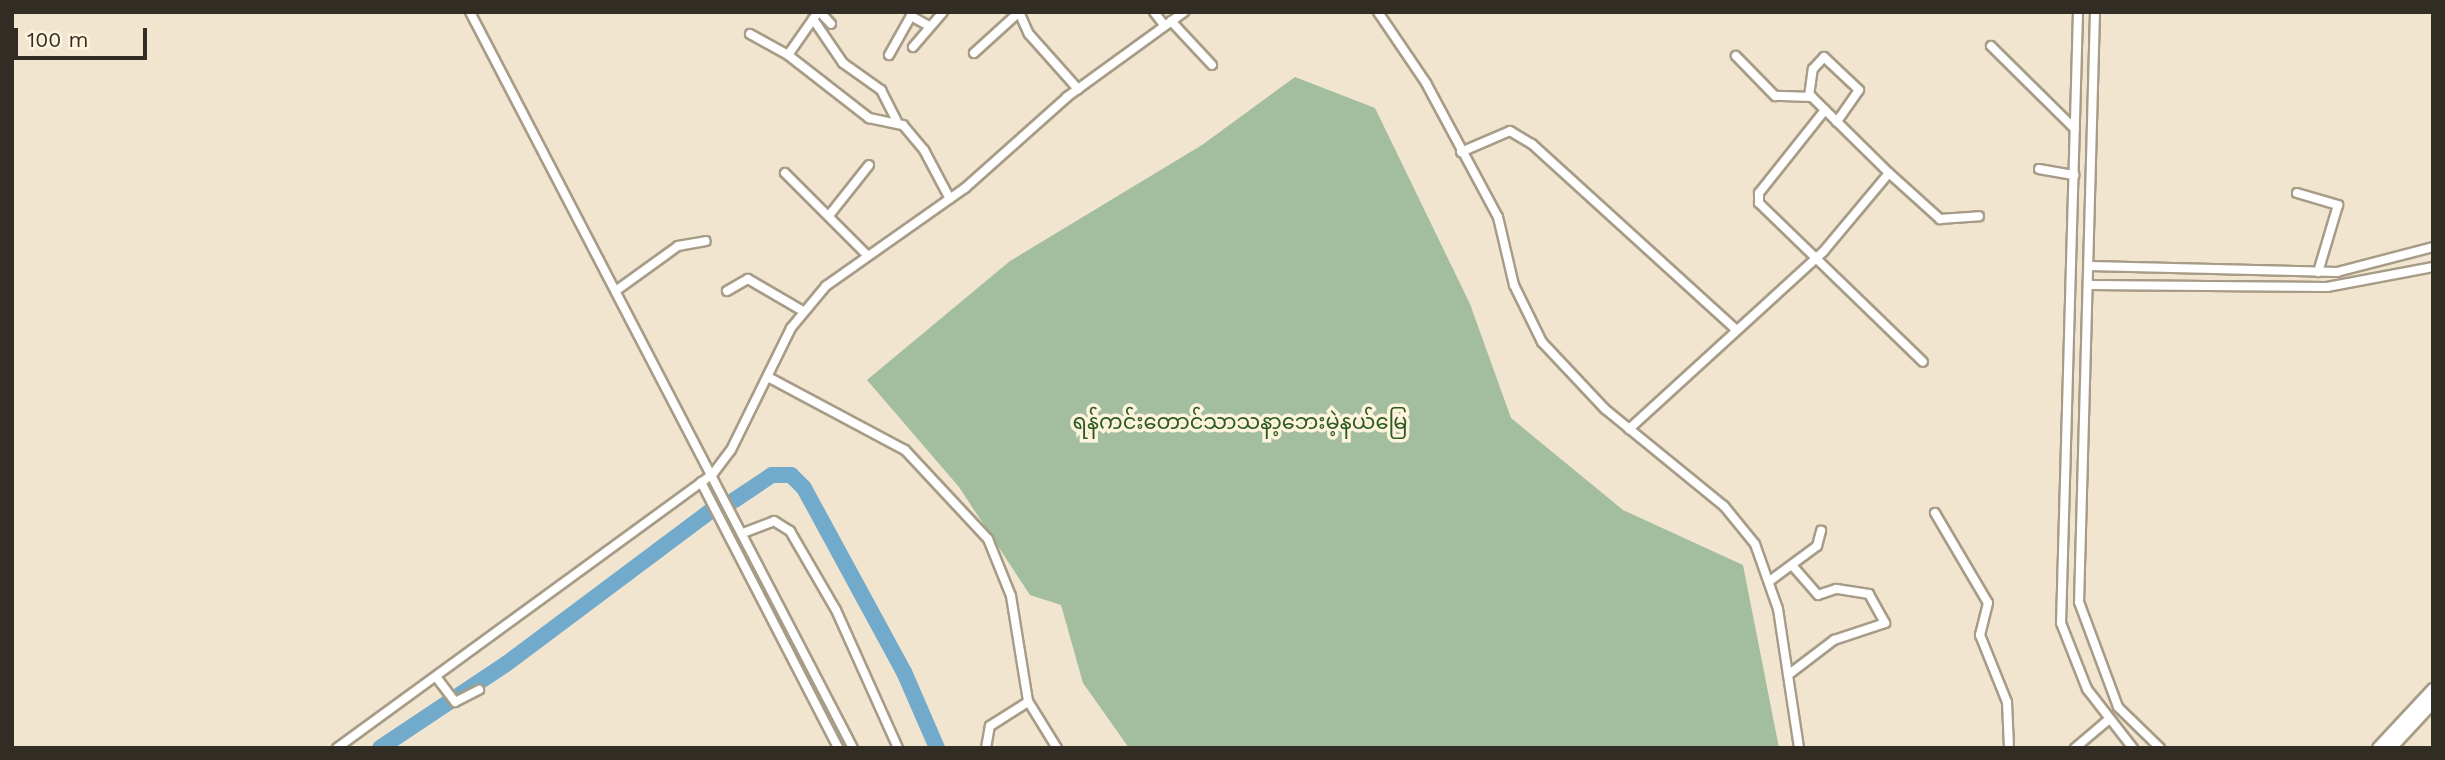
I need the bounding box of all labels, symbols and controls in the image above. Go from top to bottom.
scale bar [18,14,150,58]
text: 100 m [27,27,89,52]
park label: ရန်ကင်းတောင်သာသနာ့ဘေးမဲ့နယ်မြေ [1073,409,1407,435]

